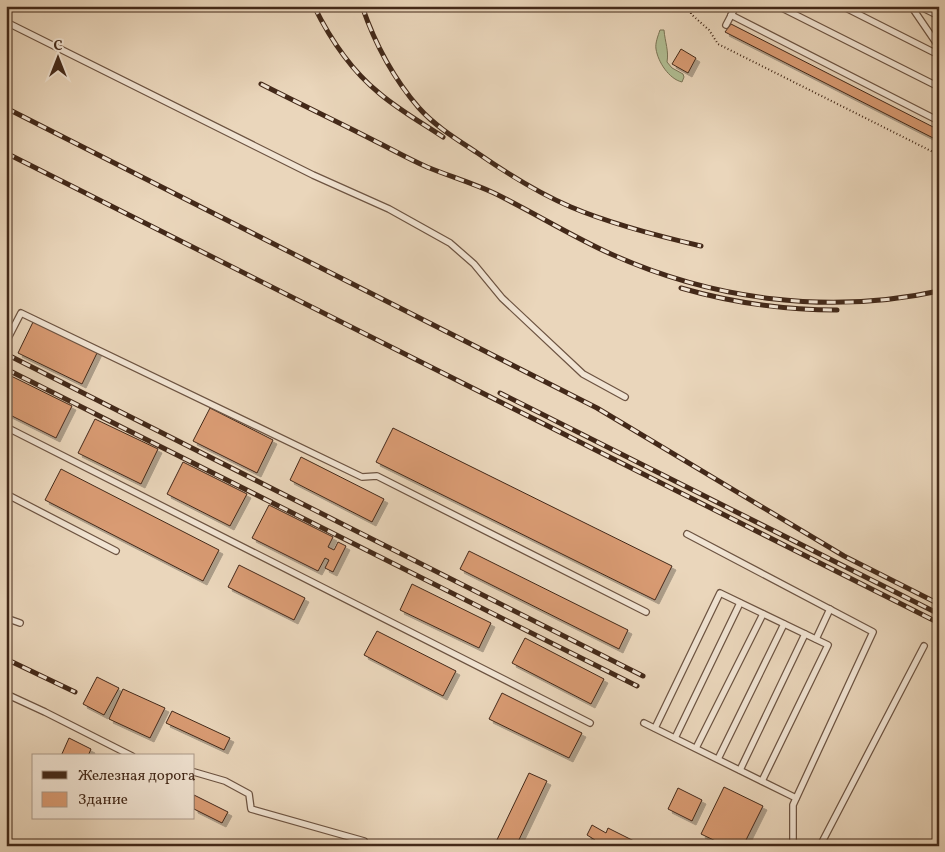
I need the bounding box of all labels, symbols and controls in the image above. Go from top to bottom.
north arrow [32,32,82,82]
text: С [53,37,63,56]
legend [32,754,195,820]
text: Железная дорога [78,766,195,787]
text: Здание [78,790,128,811]

